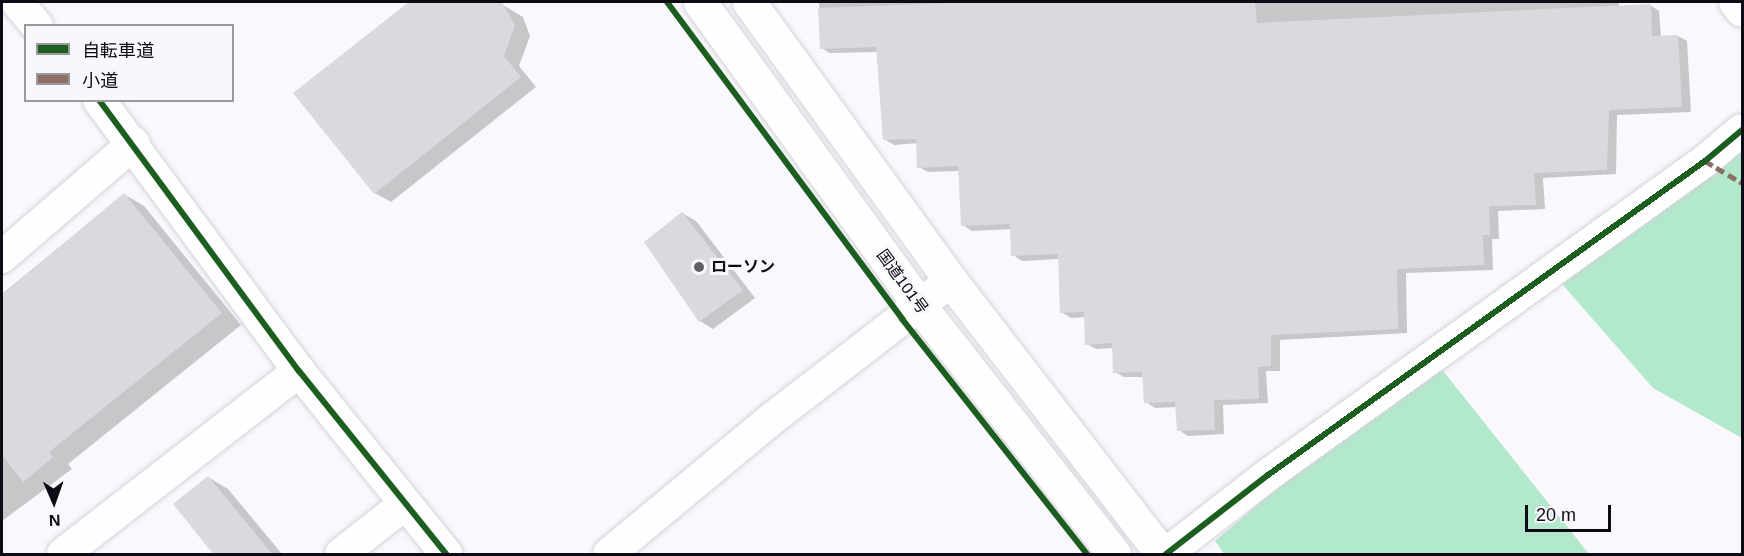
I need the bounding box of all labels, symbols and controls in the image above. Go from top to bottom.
legend [24,24,234,102]
text: 自転車道 [82,41,154,61]
text: 小道 [82,71,118,91]
street label: 国道101号 [872,246,932,318]
place label: ローソン [711,257,775,277]
marker: ローソン [692,260,706,274]
north arrow [24,472,84,532]
scale bar [1528,493,1614,531]
text: 20 m [1536,505,1576,525]
text: N [49,512,61,529]

